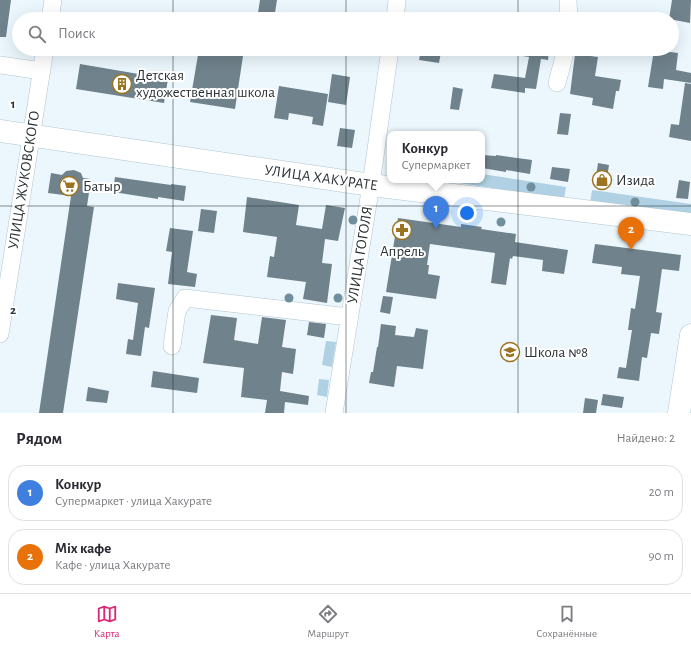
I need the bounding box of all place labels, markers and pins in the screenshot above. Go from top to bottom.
place label: Детская художественная школа [136,68,275,100]
building icon: Детская художественная школа [111,73,133,95]
shop icon: Изида [591,169,613,191]
place label: Изида [616,173,655,188]
supermarket icon: Батыр [58,175,80,197]
place label: Батыр [83,179,121,194]
pin: 1 [423,196,449,229]
pin: 2 [618,217,644,250]
pharmacy icon: Апрель [391,219,413,241]
place label: Апрель [380,244,425,259]
school or university icon: Школа №8 [499,341,521,363]
place label: Школа №8 [524,345,588,360]

